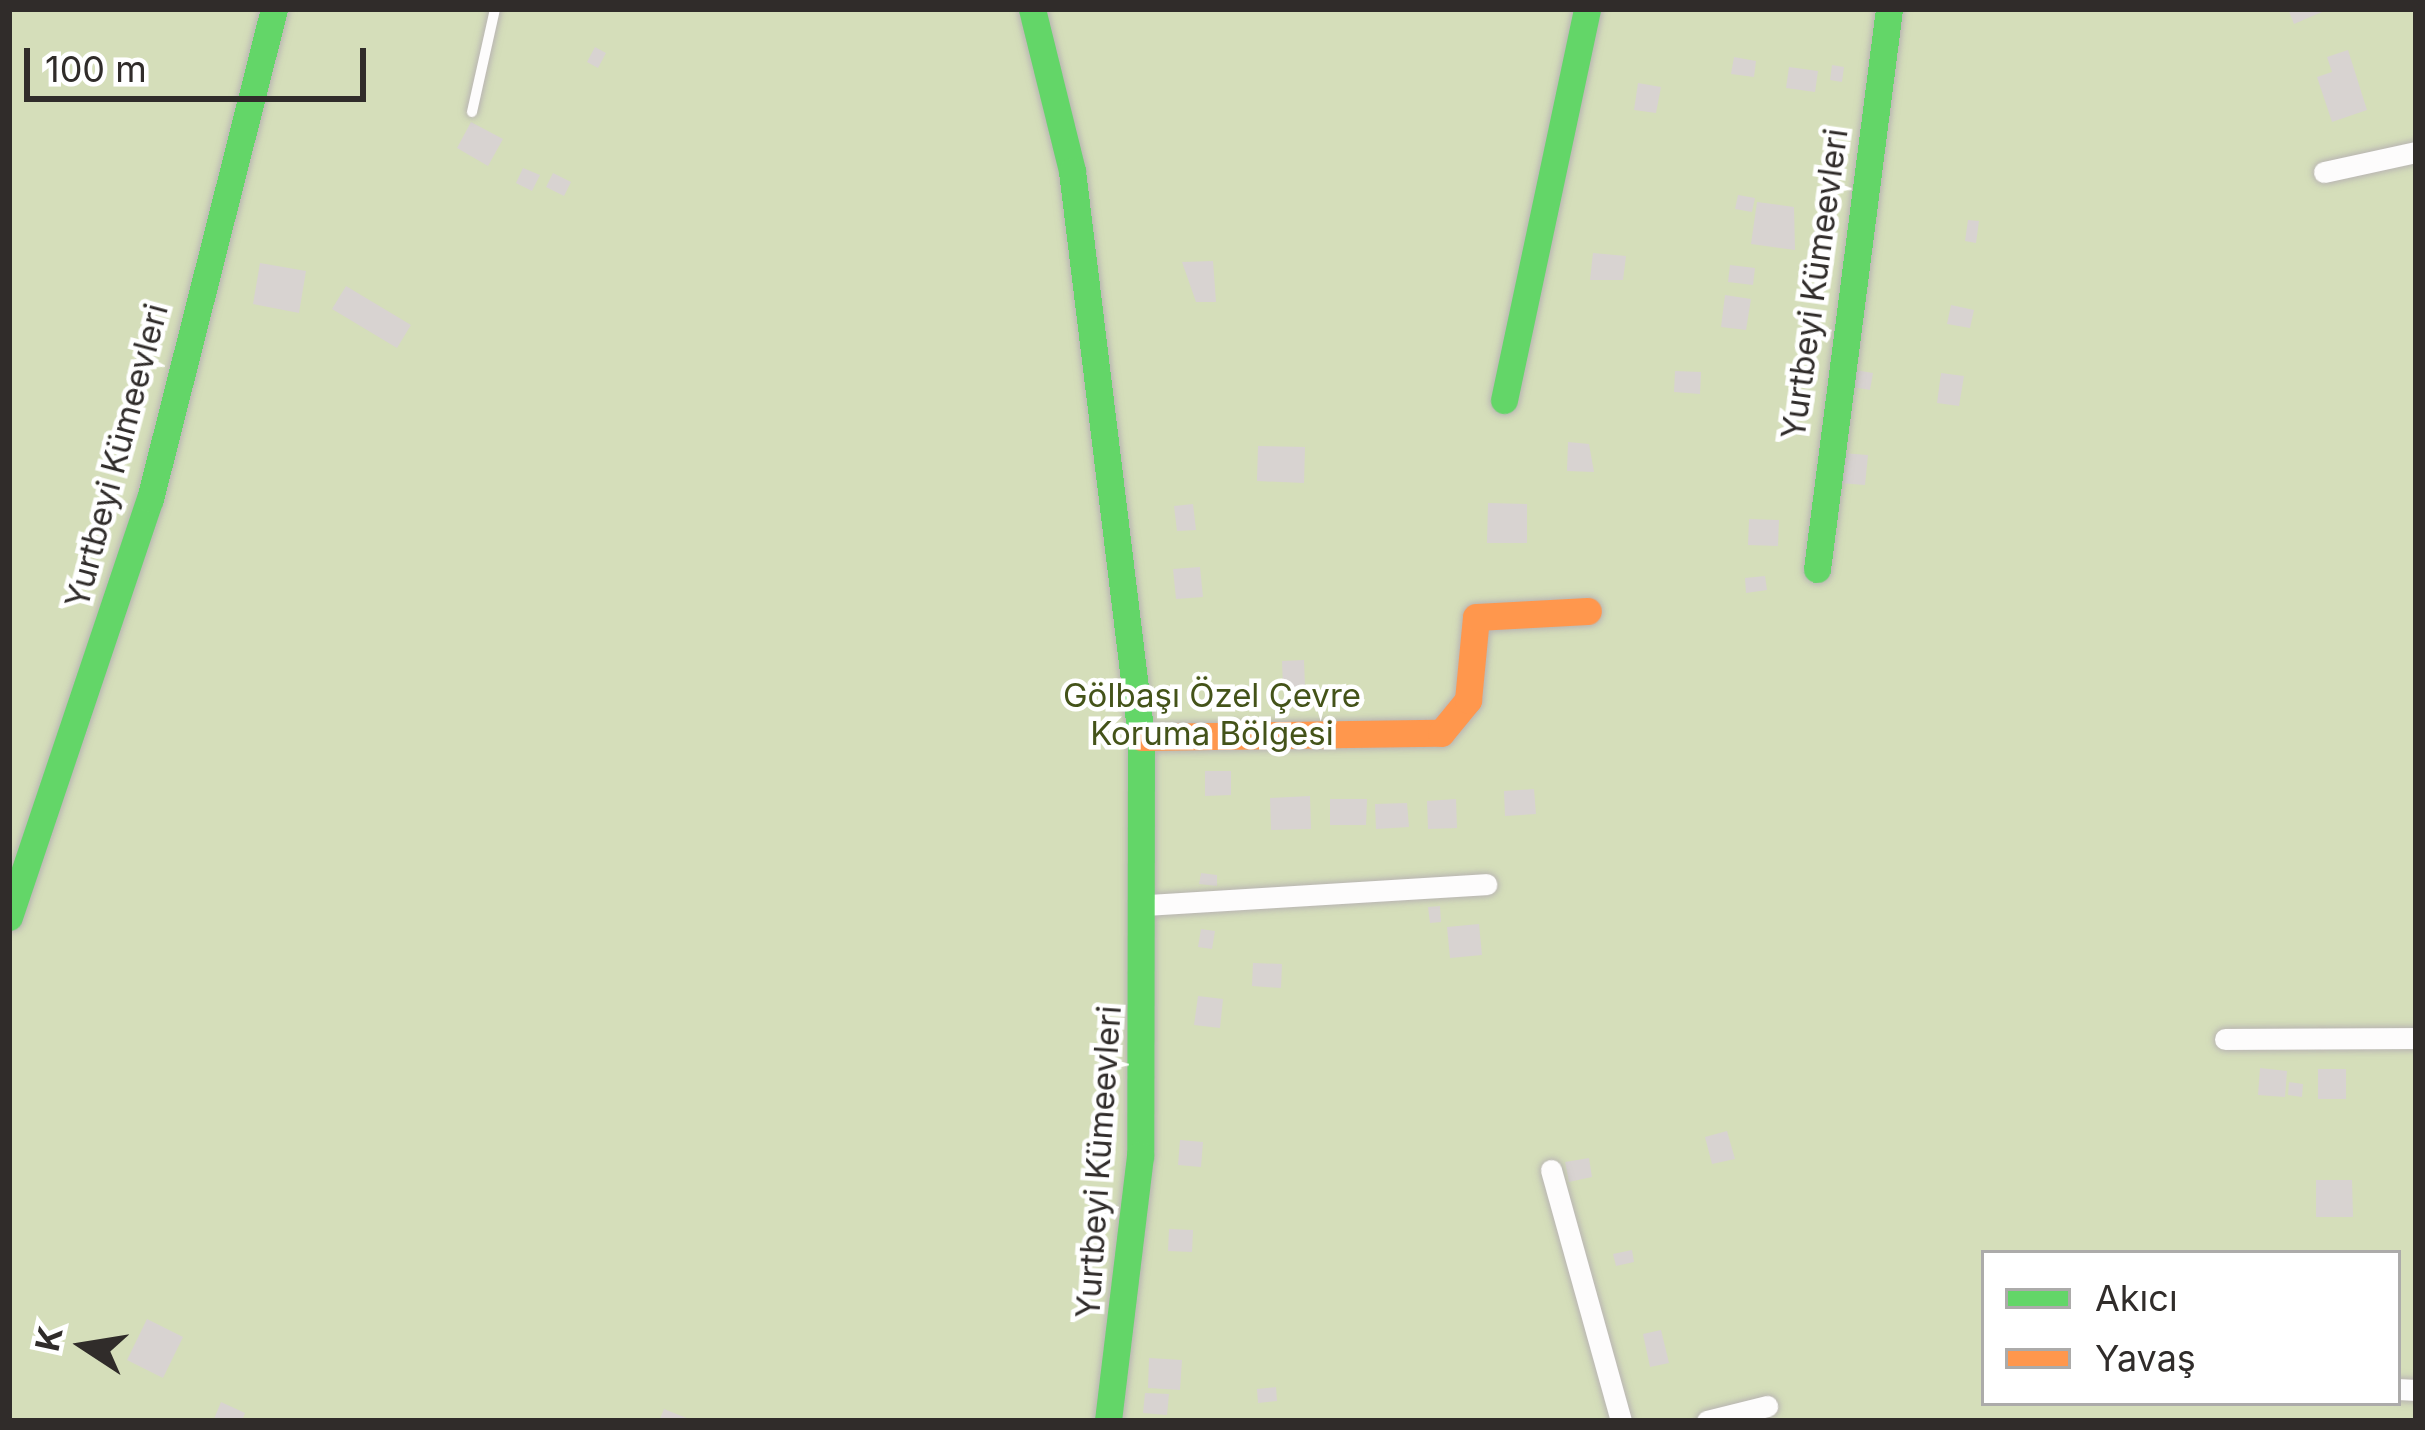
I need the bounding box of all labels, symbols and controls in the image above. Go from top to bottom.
scale bar [30,24,372,98]
text: 100 m [45,47,147,91]
street label: Yurtbeyi Kümeevleri [1774,126,1856,442]
street label: Yurtbeyi Kümeevleri [57,300,177,612]
park label: Gölbaşı Özel Çevre Koruma Bölgesi [1063,676,1361,754]
street label: Yurtbeyi Kümeevleri [1068,1004,1130,1320]
legend [1981,1250,2401,1406]
text: Akıcı [2095,1276,2178,1320]
north arrow [24,1286,144,1406]
text: K [27,1323,71,1354]
text: Yavaş [2095,1336,2196,1380]

